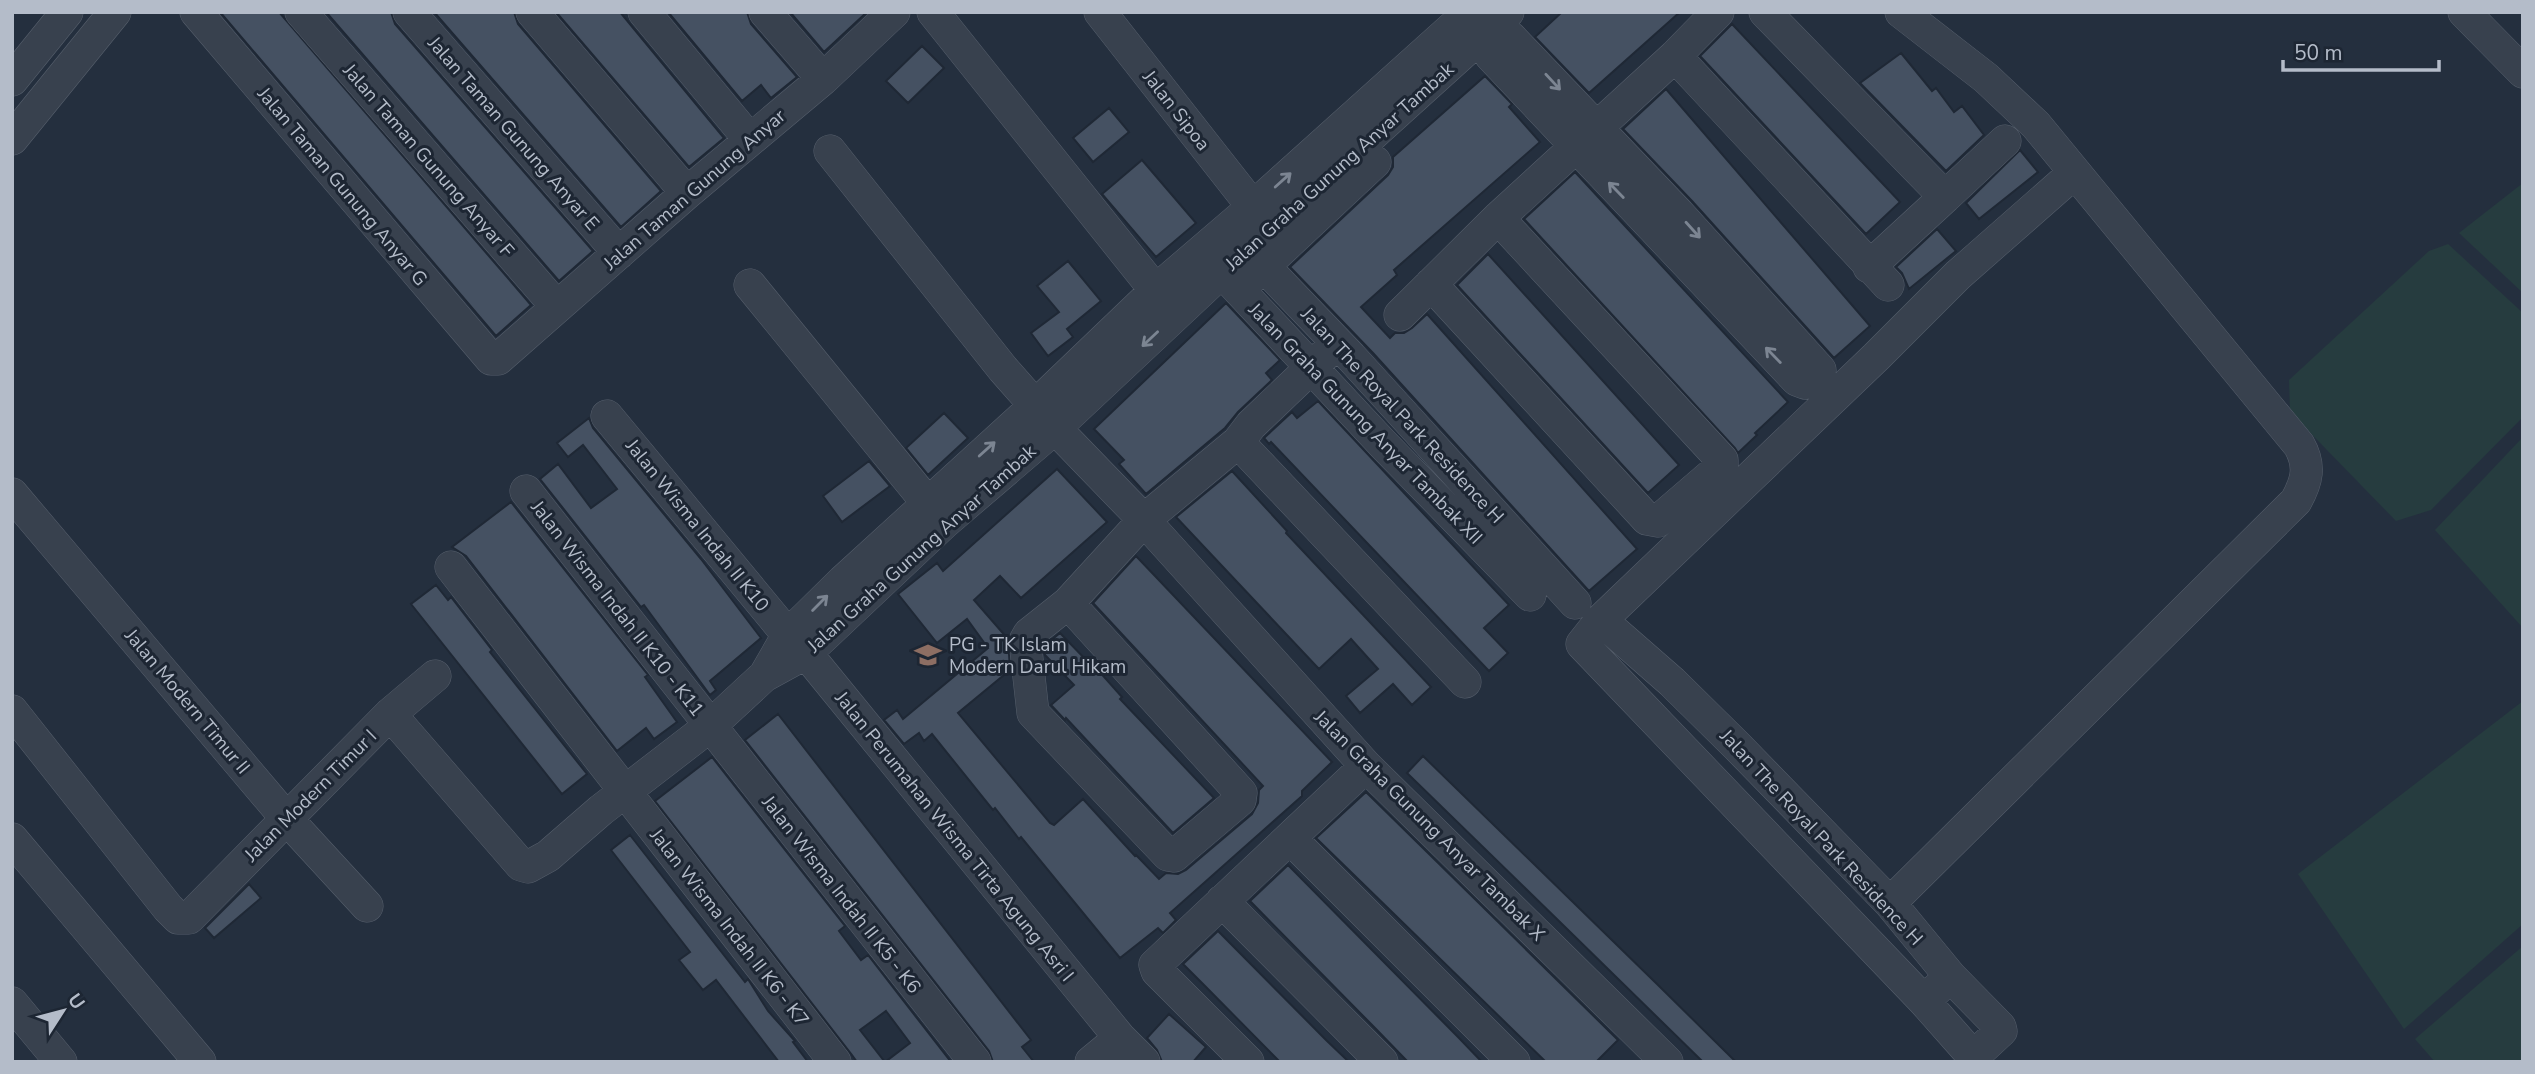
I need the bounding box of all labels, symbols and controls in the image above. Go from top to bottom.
scale bar [2283,28,2439,72]
street label: Jalan Taman Gunung Anyar E [421,30,605,236]
text: 50 m [2294,39,2343,67]
street label: Jalan Graha Gunung Anyar Tambak [1219,57,1460,277]
street label: Jalan Taman Gunung Anyar F [336,58,520,263]
street label: Jalan Sipoa [1136,64,1216,156]
one-way arrow [1545,73,1562,90]
street label: Jalan Taman Gunung Anyar G [251,81,433,292]
street label: Jalan Taman Gunung Anyar [597,103,791,277]
one-way arrow [1273,173,1291,189]
one-way arrow [1608,182,1625,199]
one-way arrow [1685,221,1702,238]
street label: Jalan Graha Gunung Anyar Tambak XII [1242,297,1488,550]
street label: Jalan The Royal Park Residence H [1294,301,1510,529]
one-way arrow [1141,331,1159,347]
one-way arrow [1765,347,1782,364]
street label: Jalan Wisma Indah II K10 [619,433,775,617]
street label: Jalan Graha Gunung Anyar Tambak [801,439,1042,659]
one-way arrow [978,441,996,457]
street label: Jalan Wisma Indah II K10 - K11 [524,494,710,722]
one-way arrow [812,595,829,612]
street label: Jalan Modern Timur II [118,623,256,780]
place label: PG - TK Islam Modern Darul Hikam [949,632,1126,680]
school or university icon: PG - TK Islam Modern Darul Hikam [913,640,943,670]
street label: Jalan Perumahan Wisma Tirta Agung Asri I [828,685,1080,987]
street label: Jalan Graha Gunung Anyar Tambak X [1307,704,1551,947]
street label: Jalan The Royal Park Residence H [1713,723,1929,951]
street label: Jalan Modern Timur I [238,724,383,868]
street label: Jalan Wisma Indah II K5 - K6 [755,789,927,999]
street label: Jalan Wisma Indah II K6 - K7 [643,822,815,1032]
north arrow [28,976,98,1046]
text: U [61,988,91,1015]

